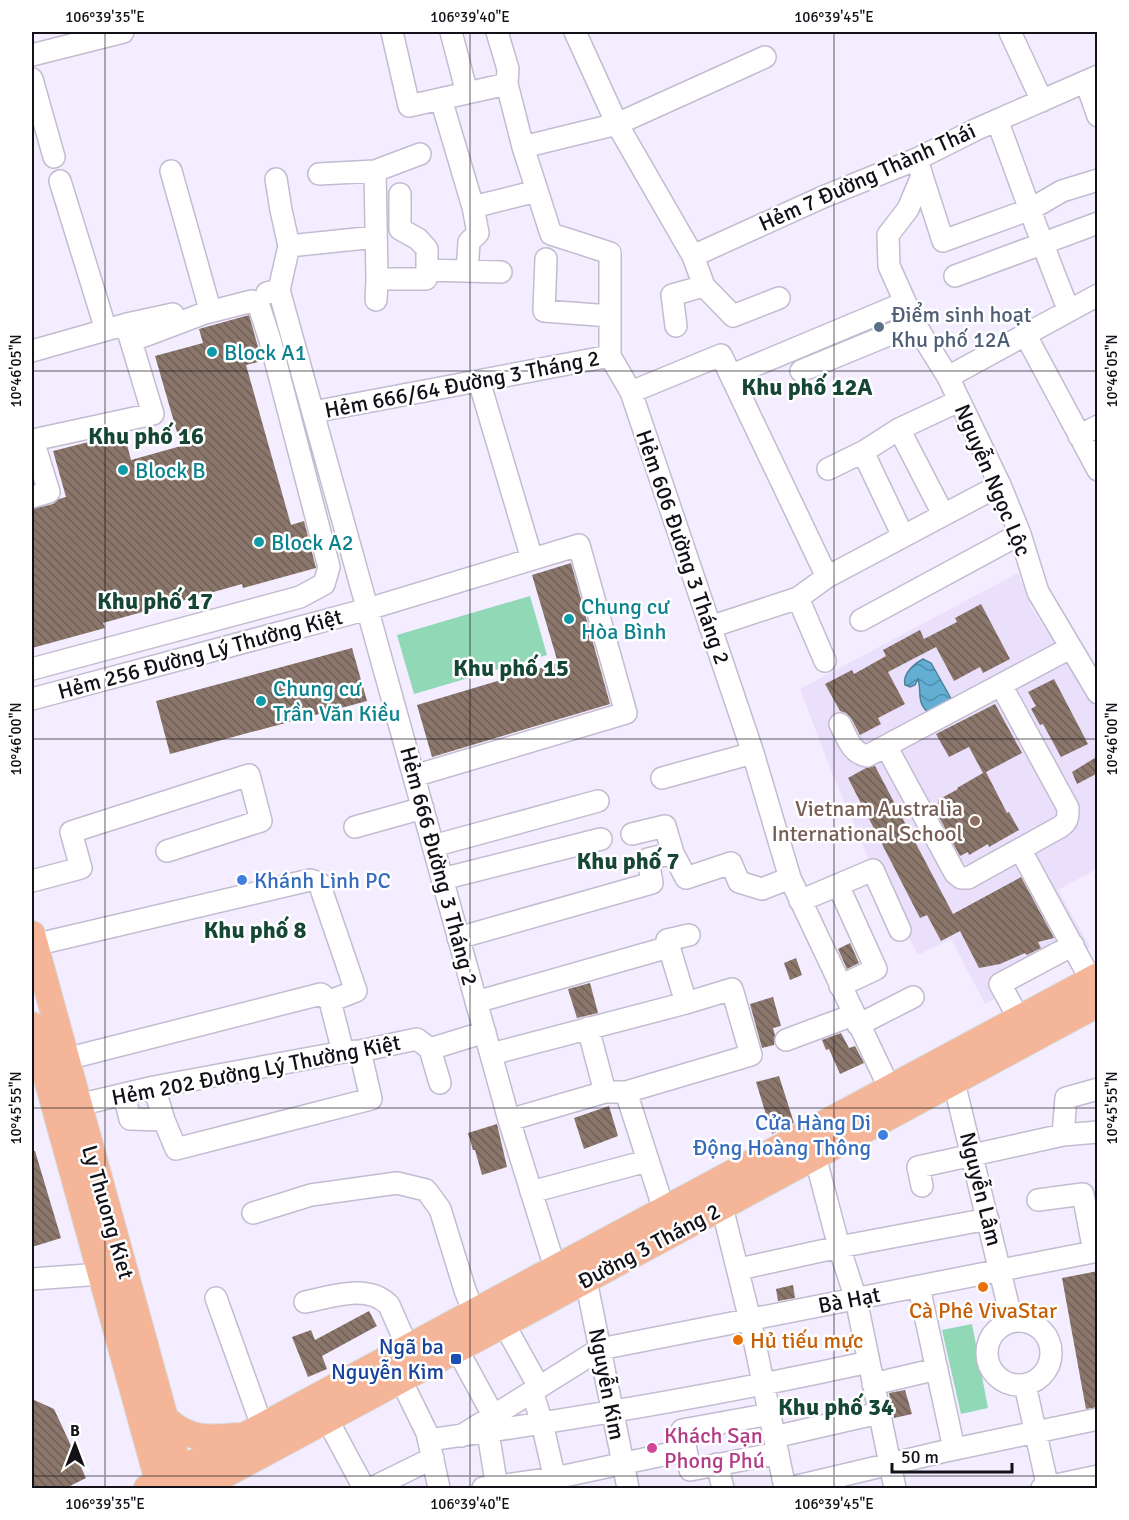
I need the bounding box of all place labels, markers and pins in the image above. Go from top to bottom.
place label: Điểm sinh hoạt Khu phố 12A [891,301,1032,353]
marker: Điểm sinh hoạt Khu phố 12A [872,320,886,334]
place label: Block A1 [224,339,307,366]
marker: Block A1 [205,345,219,359]
place label: Block B [135,457,206,484]
marker: Block B [116,463,130,477]
place label: Block A2 [271,529,354,556]
marker: Block A2 [252,535,266,549]
place label: Chung cư Hòa Bình [581,593,670,645]
marker: Chung cư Hòa Bình [562,612,576,626]
place label: Chung cư Trần Văn Kiều [273,675,401,727]
marker: Chung cư Trần Văn Kiều [254,694,268,708]
place label: Vietnam Australia International School [771,795,963,847]
marker: Vietnam Australia International School [968,814,982,828]
place label: Khánh Linh PC [254,867,391,894]
marker: Khánh Linh PC [235,873,249,887]
place label: Cửa Hàng Di Động Hoàng Thông [693,1109,871,1161]
marker: Cửa Hàng Di Động Hoàng Thông [876,1128,890,1142]
marker: Cà Phê VivaStar [976,1280,990,1294]
place label: Cà Phê VivaStar [909,1297,1057,1324]
place label: Hủ tiếu mực [750,1327,863,1354]
place label: Ngã ba Nguyễn Kim [331,1333,444,1385]
marker: Hủ tiếu mực [731,1333,745,1347]
marker: Ngã ba Nguyễn Kim [449,1352,463,1366]
place label: Khách Sạn Phong Phú [664,1422,765,1474]
marker: Khách Sạn Phong Phú [645,1441,659,1455]

